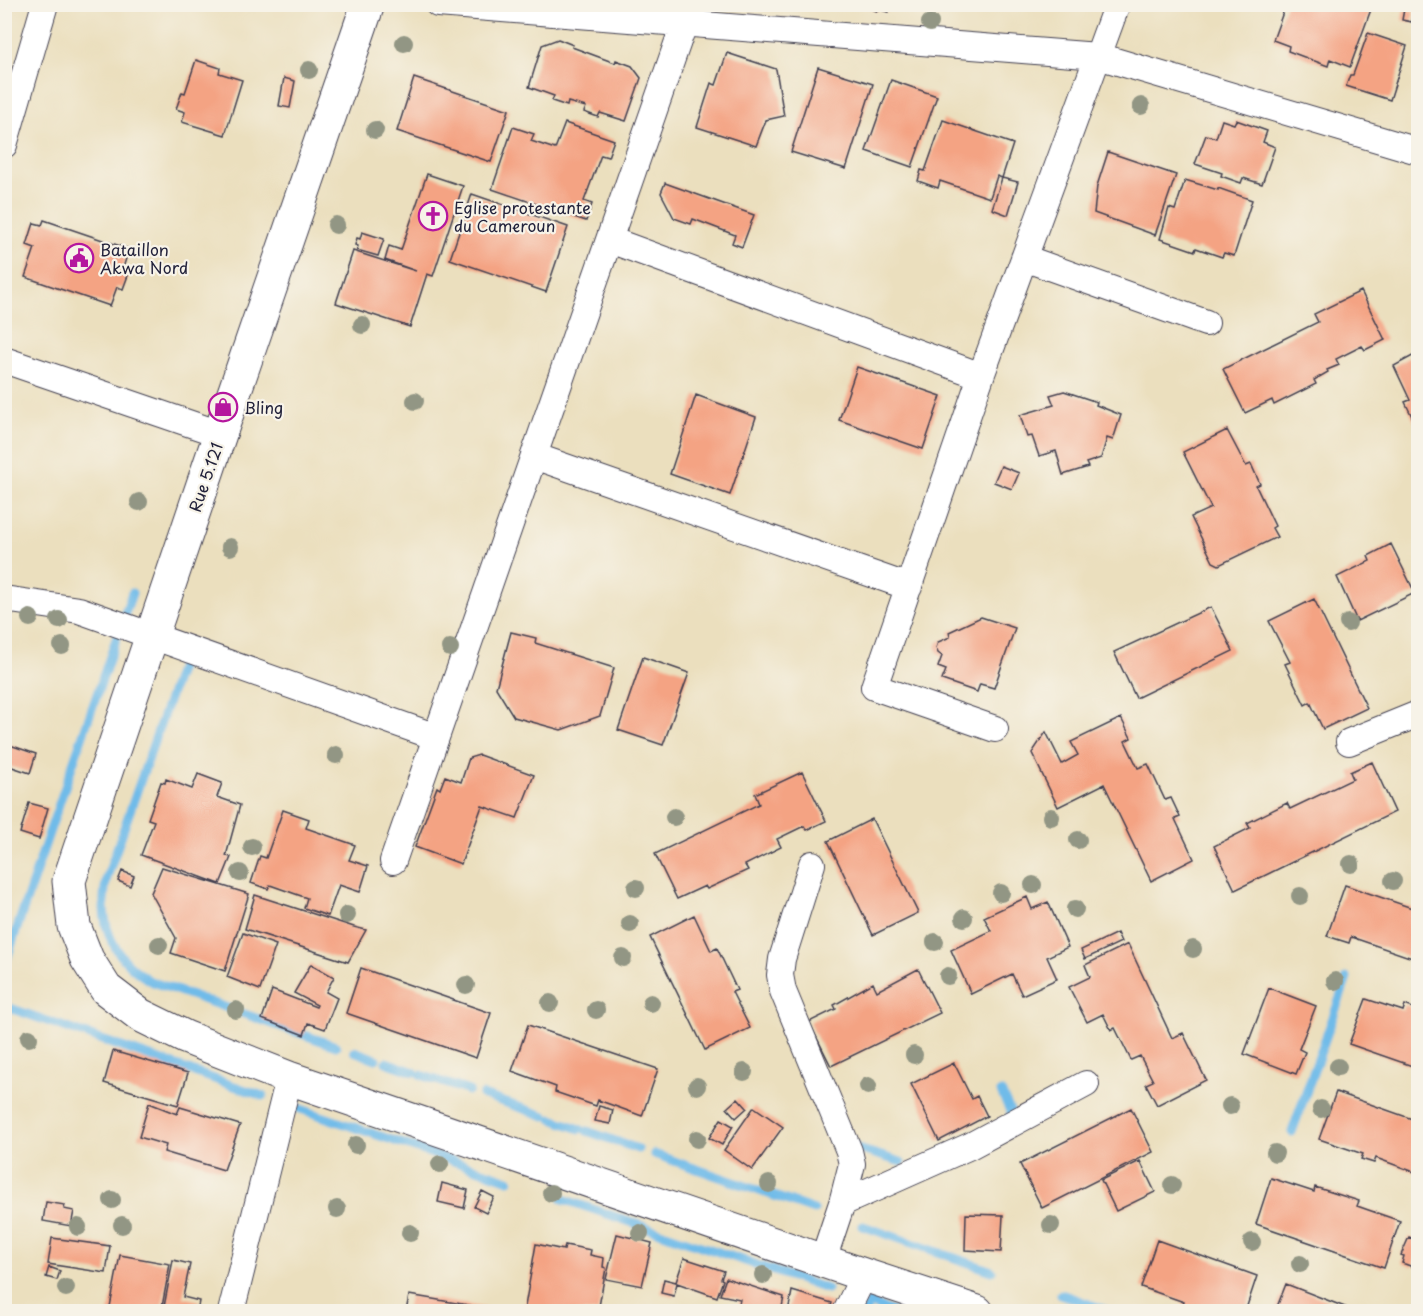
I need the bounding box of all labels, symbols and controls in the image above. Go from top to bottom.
place label: Eglise protestante du Cameroun [454,195,591,237]
church icon: Eglise protestante du Cameroun [417,200,449,232]
place label: Bataillon Akwa Nord [100,237,188,279]
public building icon: Bataillon Akwa Nord [63,242,95,274]
shop icon: Bling [207,391,239,423]
place label: Bling [244,395,283,419]
street label: Rue 5.121 [182,439,228,515]

